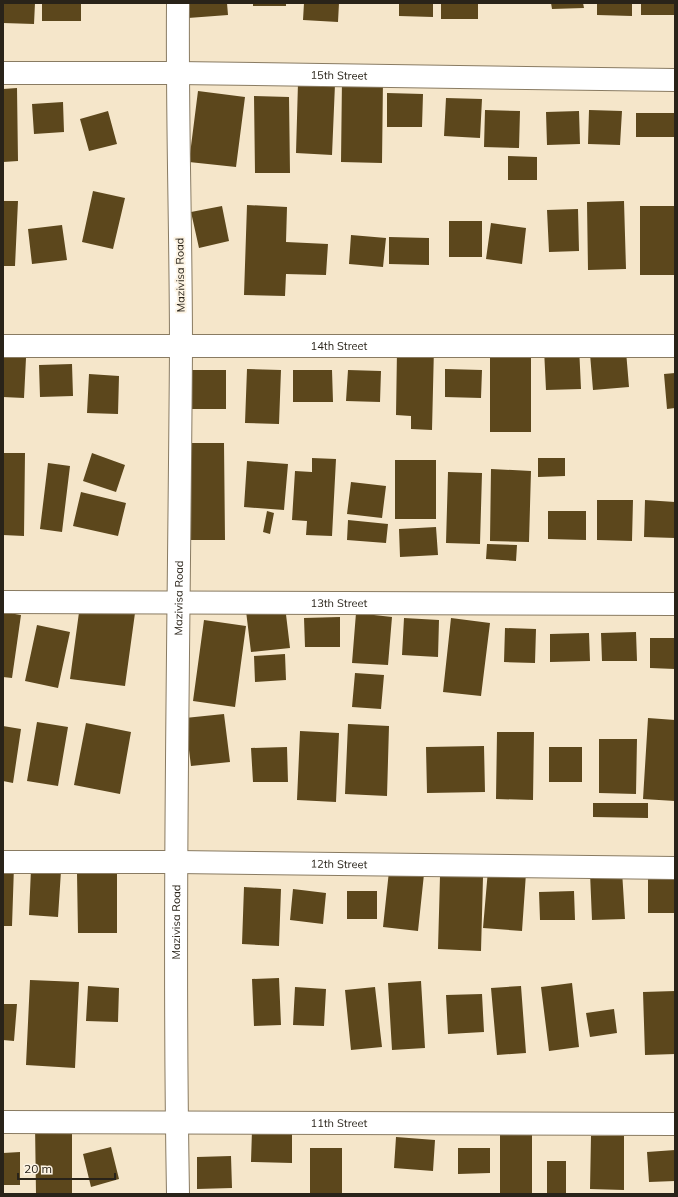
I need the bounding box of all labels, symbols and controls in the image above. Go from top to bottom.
street label: 15th Street [310,68,368,83]
street label: Mazivisa Road [172,238,188,312]
street label: 14th Street [311,339,368,353]
street label: Mazivisa Road [171,560,186,635]
street label: 13th Street [311,596,368,610]
street label: 12th Street [310,857,368,871]
street label: Mazivisa Road [169,885,183,959]
street label: 11th Street [311,1116,368,1130]
scale bar [18,1155,115,1181]
text: 20 m [24,1161,52,1176]

